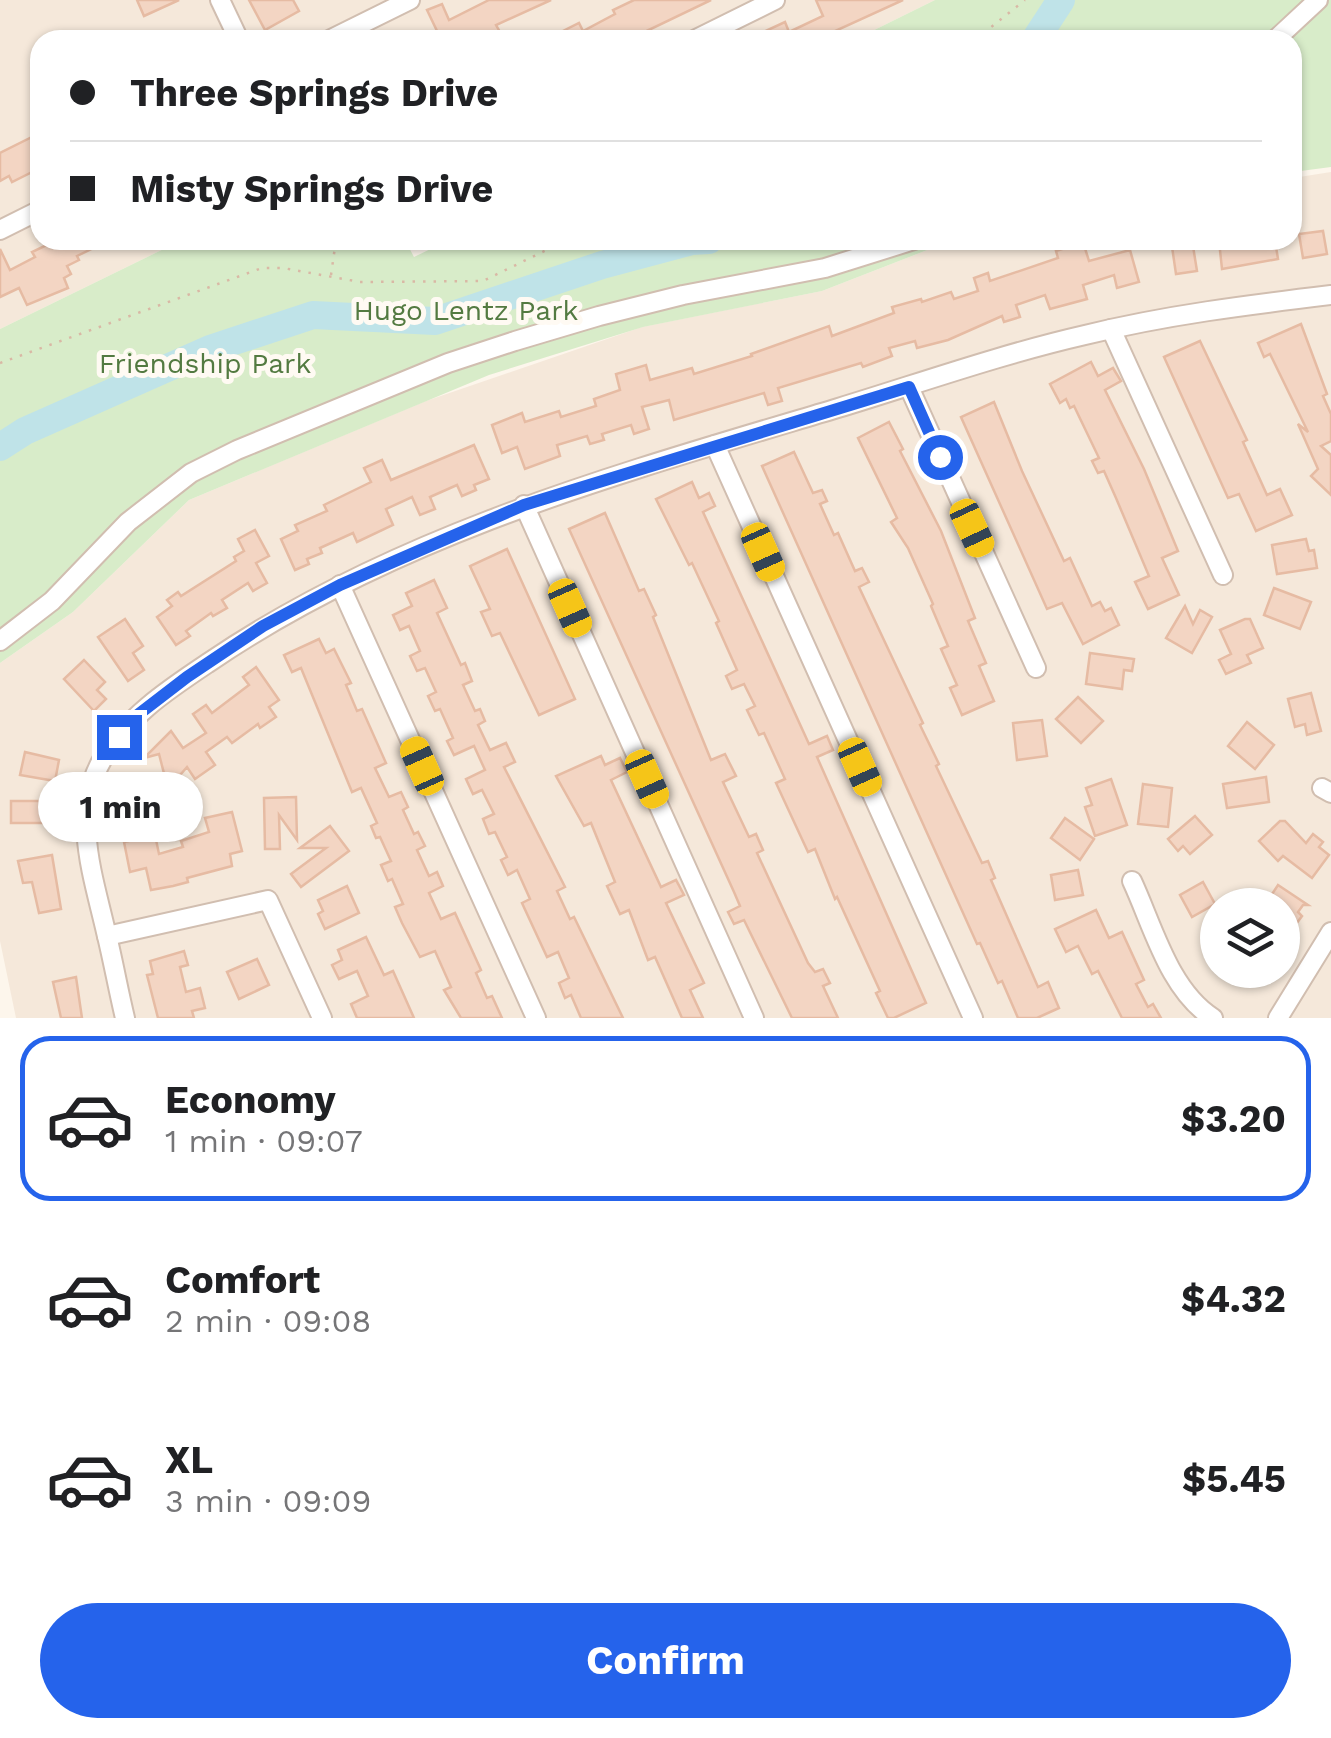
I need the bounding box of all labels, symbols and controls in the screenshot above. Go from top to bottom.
text: Three Springs Drive [130,71,498,115]
text: Misty Springs Drive [130,167,493,211]
park label: Hugo Lentz Park [354,294,579,327]
park label: Friendship Park [99,347,311,380]
route start [918,435,963,480]
car [946,494,998,562]
car [737,518,789,586]
car [544,574,596,642]
route end [97,715,142,760]
car [396,732,448,800]
car [834,733,886,801]
car [621,745,673,813]
callout: 1 min [36,772,202,842]
text: 1 min [79,788,162,826]
map controls [1200,888,1300,988]
button: layers [1200,888,1300,988]
icon: car [45,1074,135,1164]
text: Economy [165,1078,336,1122]
text: $3.20 [1181,1097,1286,1141]
text: 1 min · 09:07 [165,1122,363,1160]
icon: car [45,1254,135,1344]
text: Comfort [165,1258,320,1302]
text: $4.32 [1181,1277,1286,1321]
text: 2 min · 09:08 [165,1302,371,1340]
icon: car [45,1434,135,1524]
text: XL [165,1438,213,1482]
text: $5.45 [1182,1457,1286,1501]
text: 3 min · 09:09 [165,1482,371,1520]
button: Confirm [40,1603,1291,1718]

